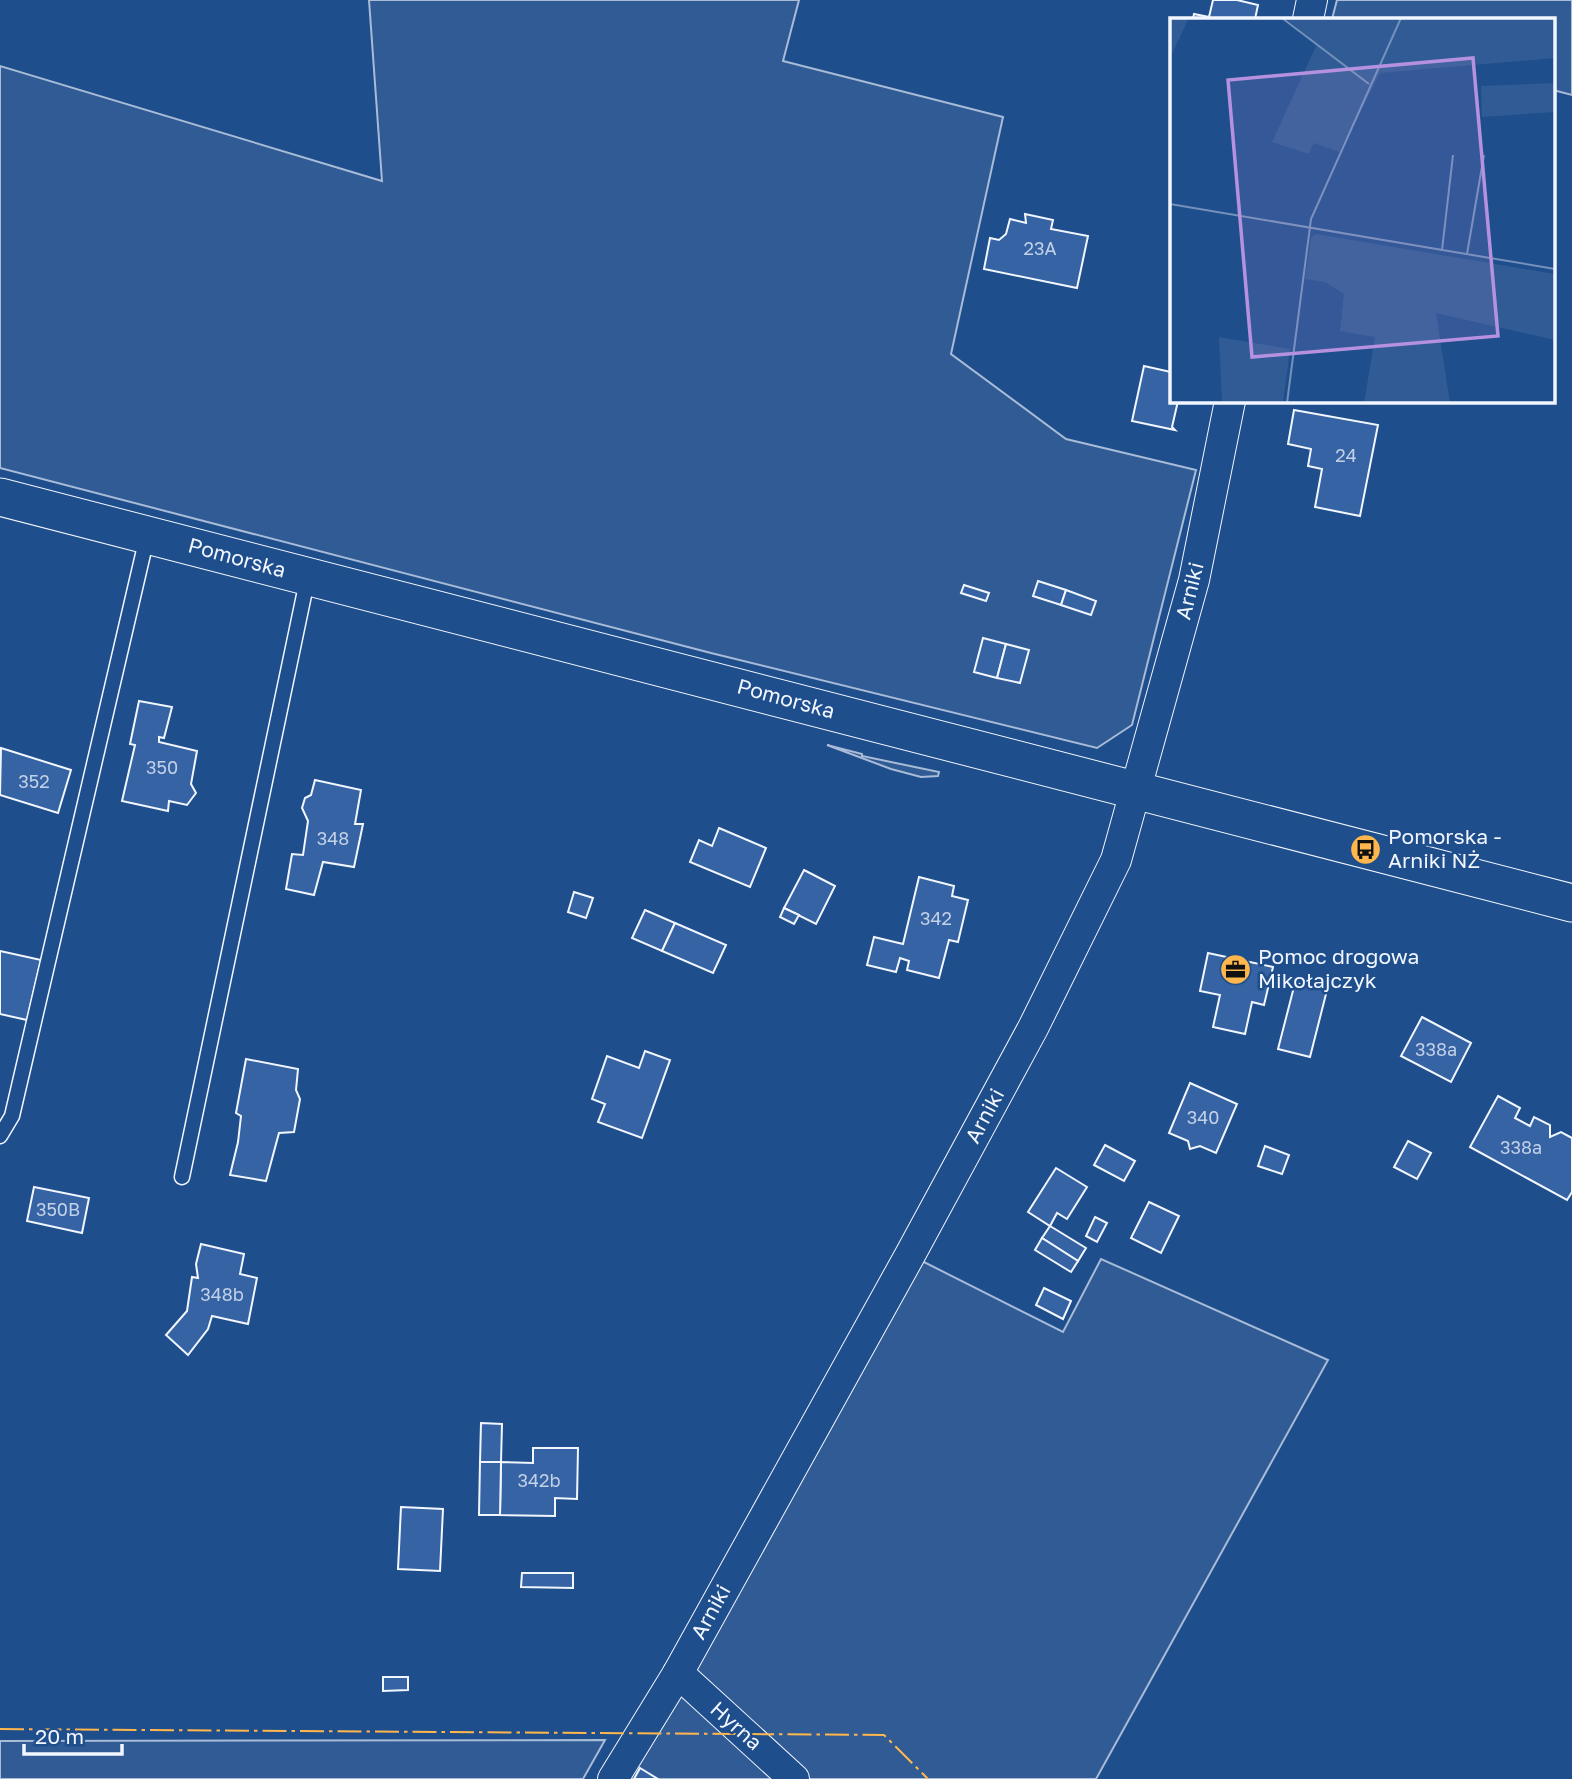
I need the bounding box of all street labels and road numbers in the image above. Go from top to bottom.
street label: Pomorska [186,532,289,583]
street label: Arniki [1169,559,1209,622]
street label: Pomorska [735,673,838,724]
street label: Arniki [959,1084,1009,1147]
street label: Arniki [685,1580,736,1643]
street label: Hyrna [705,1695,768,1755]

